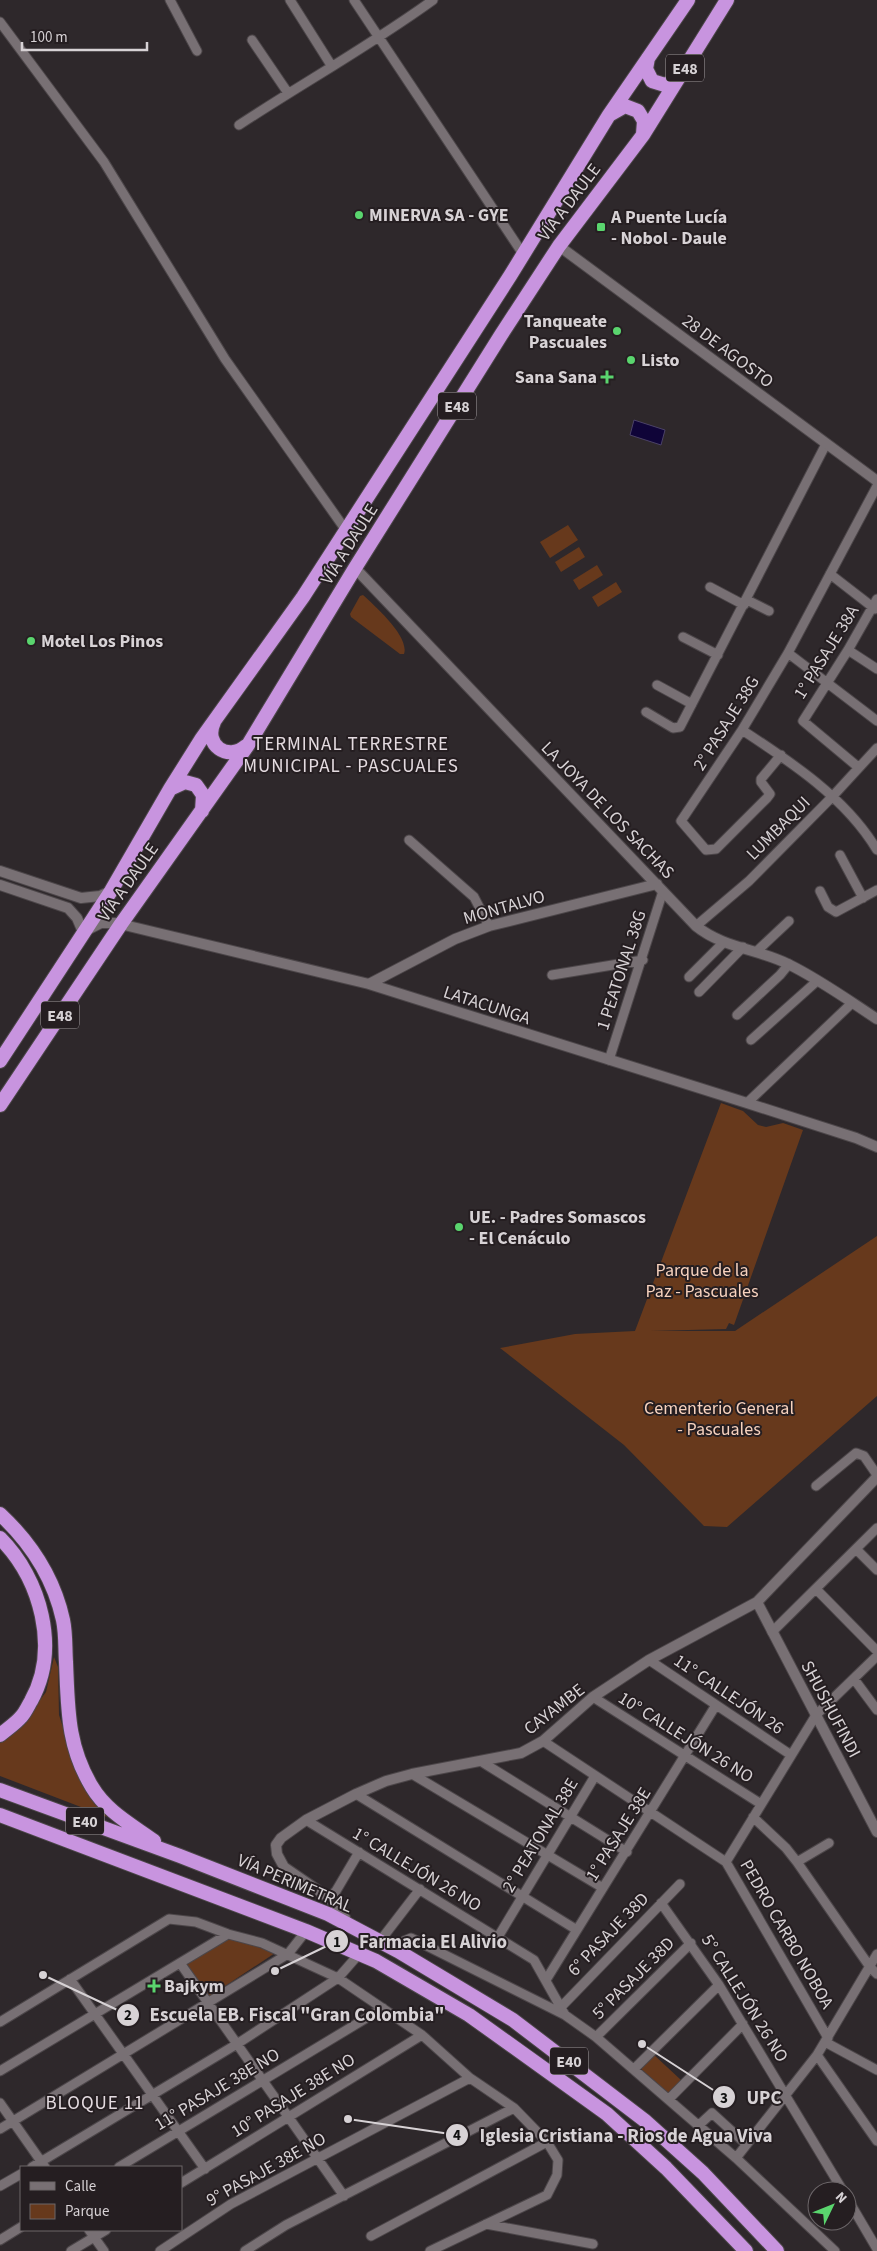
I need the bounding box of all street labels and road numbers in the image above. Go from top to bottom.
road number: E48 [666,54,704,82]
street label: VÍA A DAULE [532,158,607,246]
street label: 28 DE AGOSTO [677,309,779,394]
road number: E48 [438,392,476,420]
street label: VÍA A DAULE [315,499,384,589]
street label: 1° PASAJE 38A [788,600,865,704]
street label: 2° PASAJE 38G [687,671,766,776]
street label: LA JOYA DE LOS SACHAS [535,736,680,885]
street label: LUMBAQUI [741,791,816,866]
street label: VÍA A DAULE [92,838,165,927]
street label: MONTALVO [460,884,548,931]
street label: 1 PEATONAL 38G [590,907,653,1033]
street label: LATACUNGA [440,980,534,1031]
road number: E48 [41,1002,79,1028]
street label: 11° CALLEJÓN 26 [669,1648,789,1741]
street label: SHUSHUFINDI [794,1656,867,1762]
street label: CAYAMBE [519,1678,590,1741]
street label: 10° CALLEJÓN 26 NO [613,1686,758,1789]
street label: 2° PEATONAL 38E [496,1773,584,1897]
street label: 1° PASAJE 38E [580,1783,657,1886]
road number: E40 [66,1808,104,1834]
street label: 1° CALLEJÓN 26 NO [348,1821,486,1918]
street label: VÍA PERIMETRAL [233,1848,357,1919]
street label: PEDRO CARBO NOBOA [734,1855,840,2014]
street label: 6° PASAJE 38D [562,1887,655,1982]
street label: 5° CALLEJÓN 26 NO [695,1930,794,2067]
street label: 5° PASAJE 38D [586,1931,680,2025]
street label: 11° PASAJE 38E NO [150,2042,285,2137]
street label: 10° PASAJE 38E NO [226,2047,360,2144]
road number: E40 [550,2048,588,2074]
street label: 9° PASAJE 38E NO [202,2126,331,2213]

